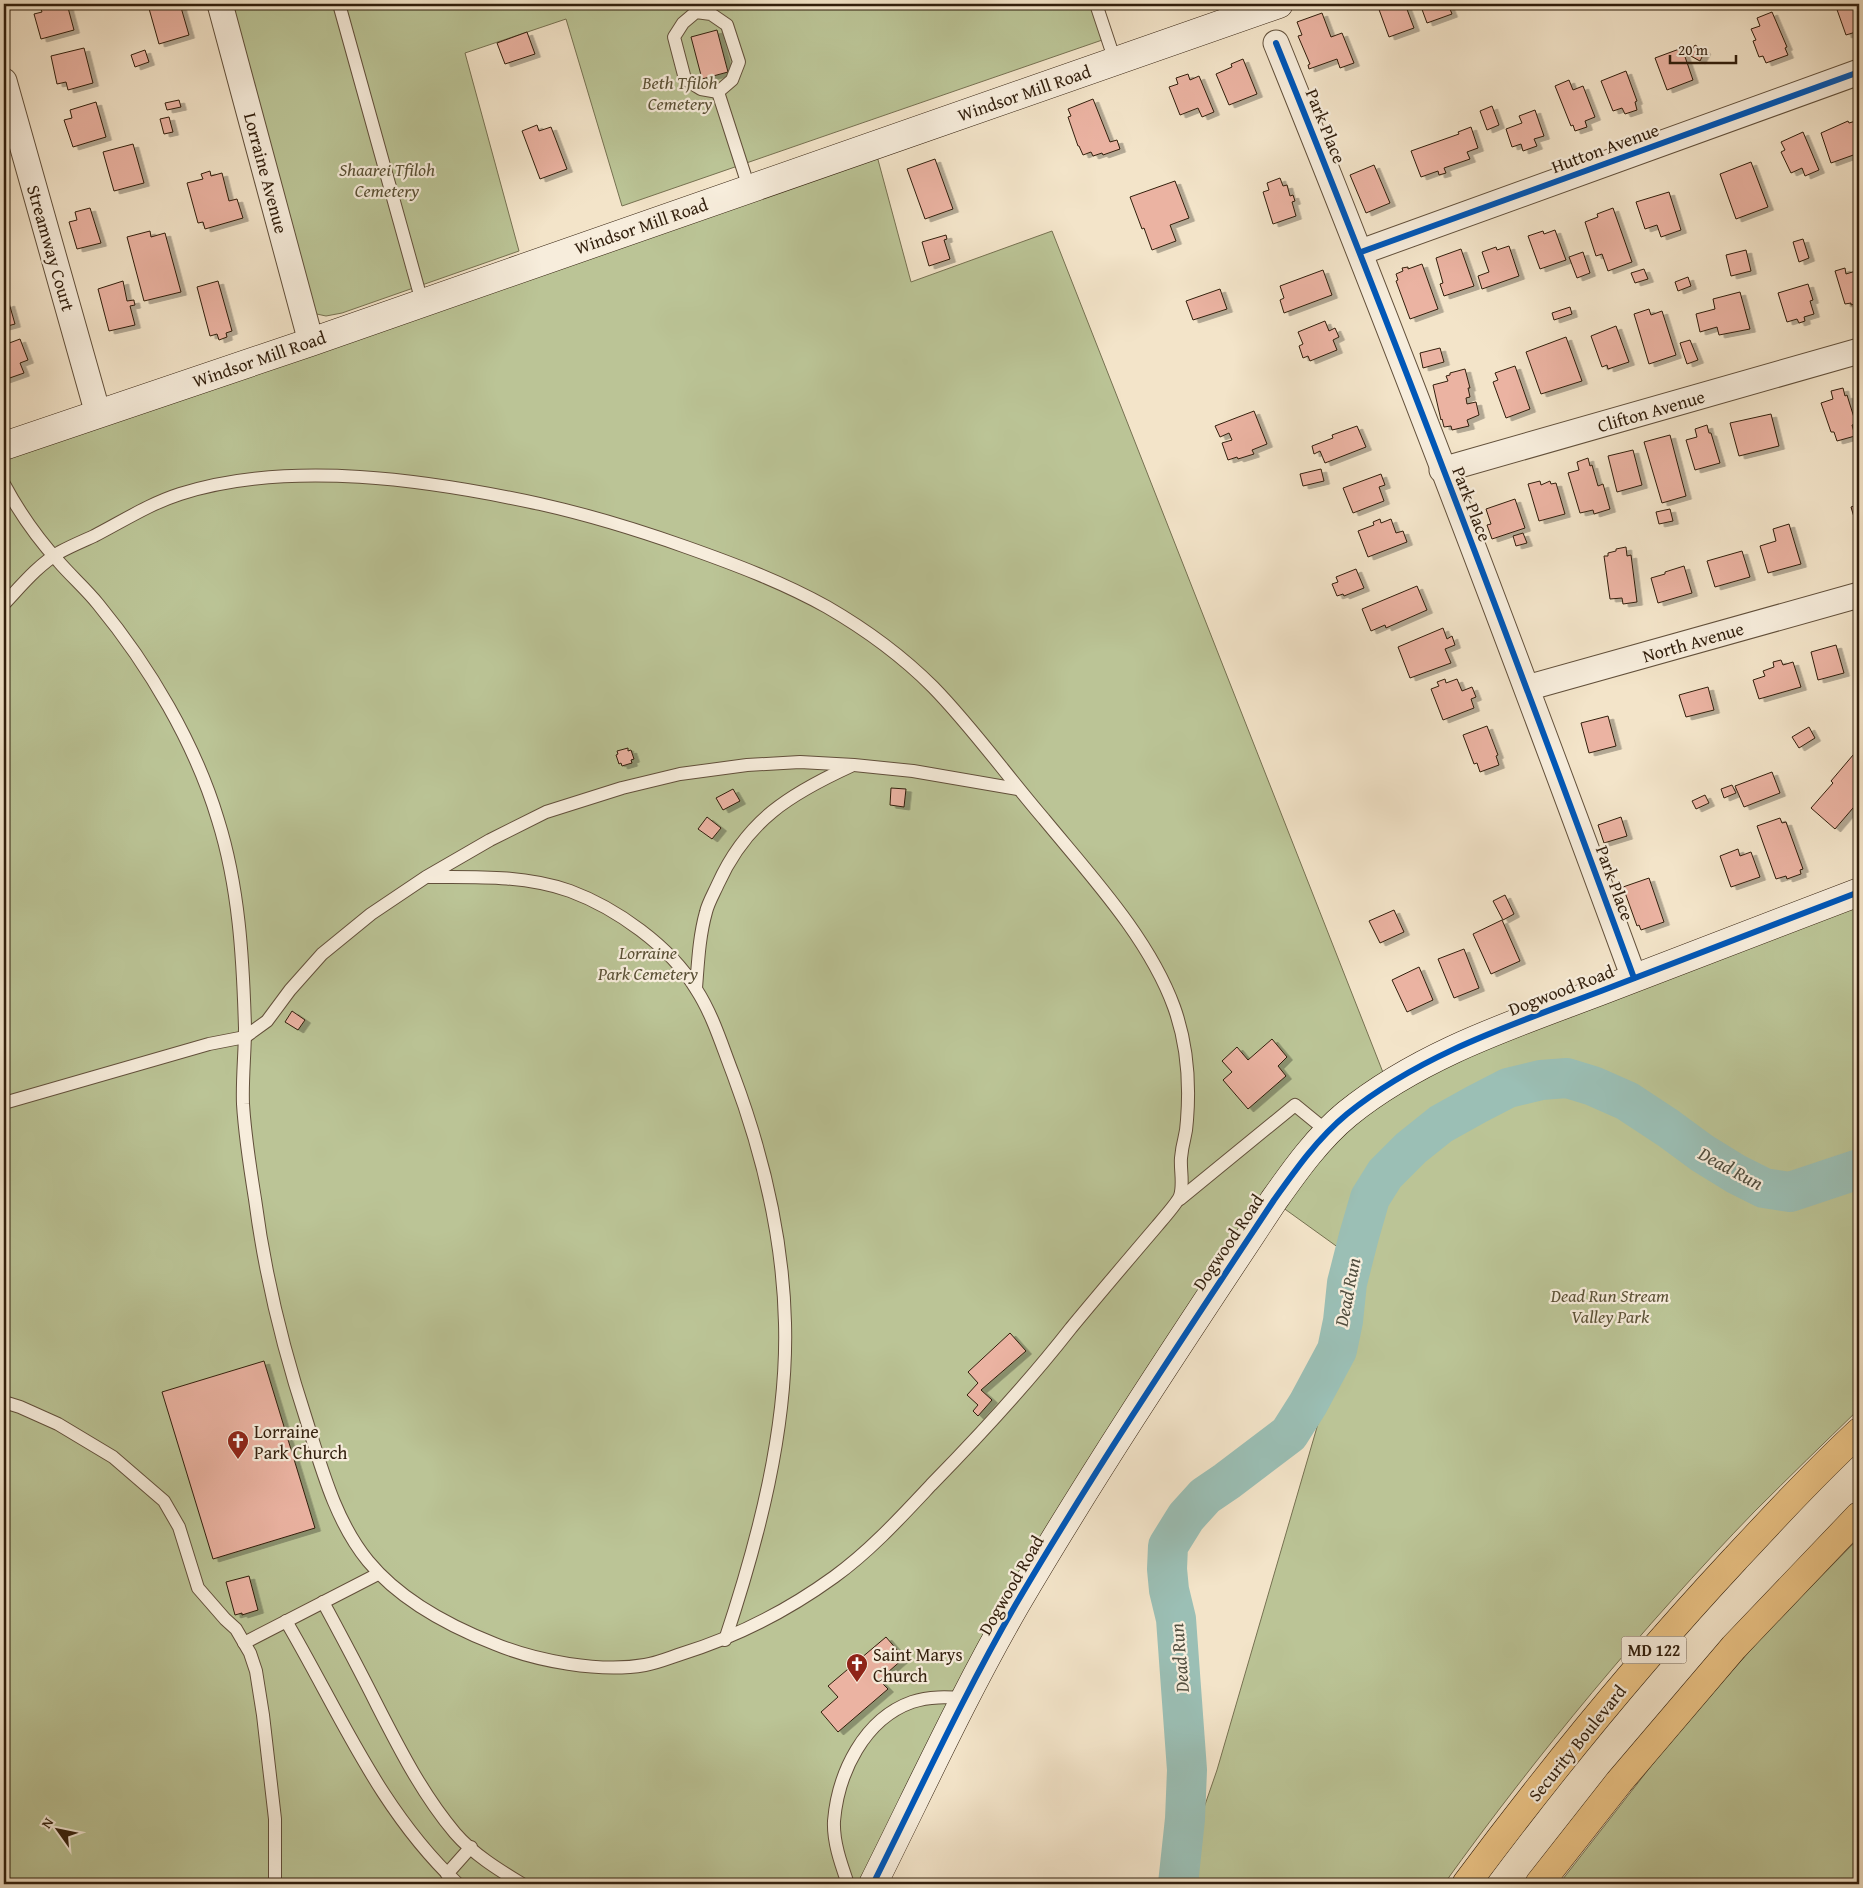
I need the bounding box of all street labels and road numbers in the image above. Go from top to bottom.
street label: Windsor Mill Road [954,57,1095,128]
street label: Park Place [1299,85,1353,167]
street label: Lorraine Avenue [237,110,295,236]
street label: Hutton Avenue [1547,116,1663,180]
street label: Streamway Court [20,182,82,315]
street label: Windsor Mill Road [571,190,712,261]
street label: Windsor Mill Road [189,323,330,394]
street label: Clifton Avenue [1594,383,1708,439]
street label: Park Place [1445,463,1499,545]
street label: North Avenue [1639,615,1747,669]
street label: Park Place [1589,842,1641,924]
street label: Dogwood Road [1504,957,1618,1023]
street label: Dogwood Road [1186,1188,1270,1296]
street label: Dogwood Road [972,1530,1051,1640]
road number: MD 122 [1622,1636,1686,1664]
street label: Security Boulevard [1521,1679,1633,1807]

